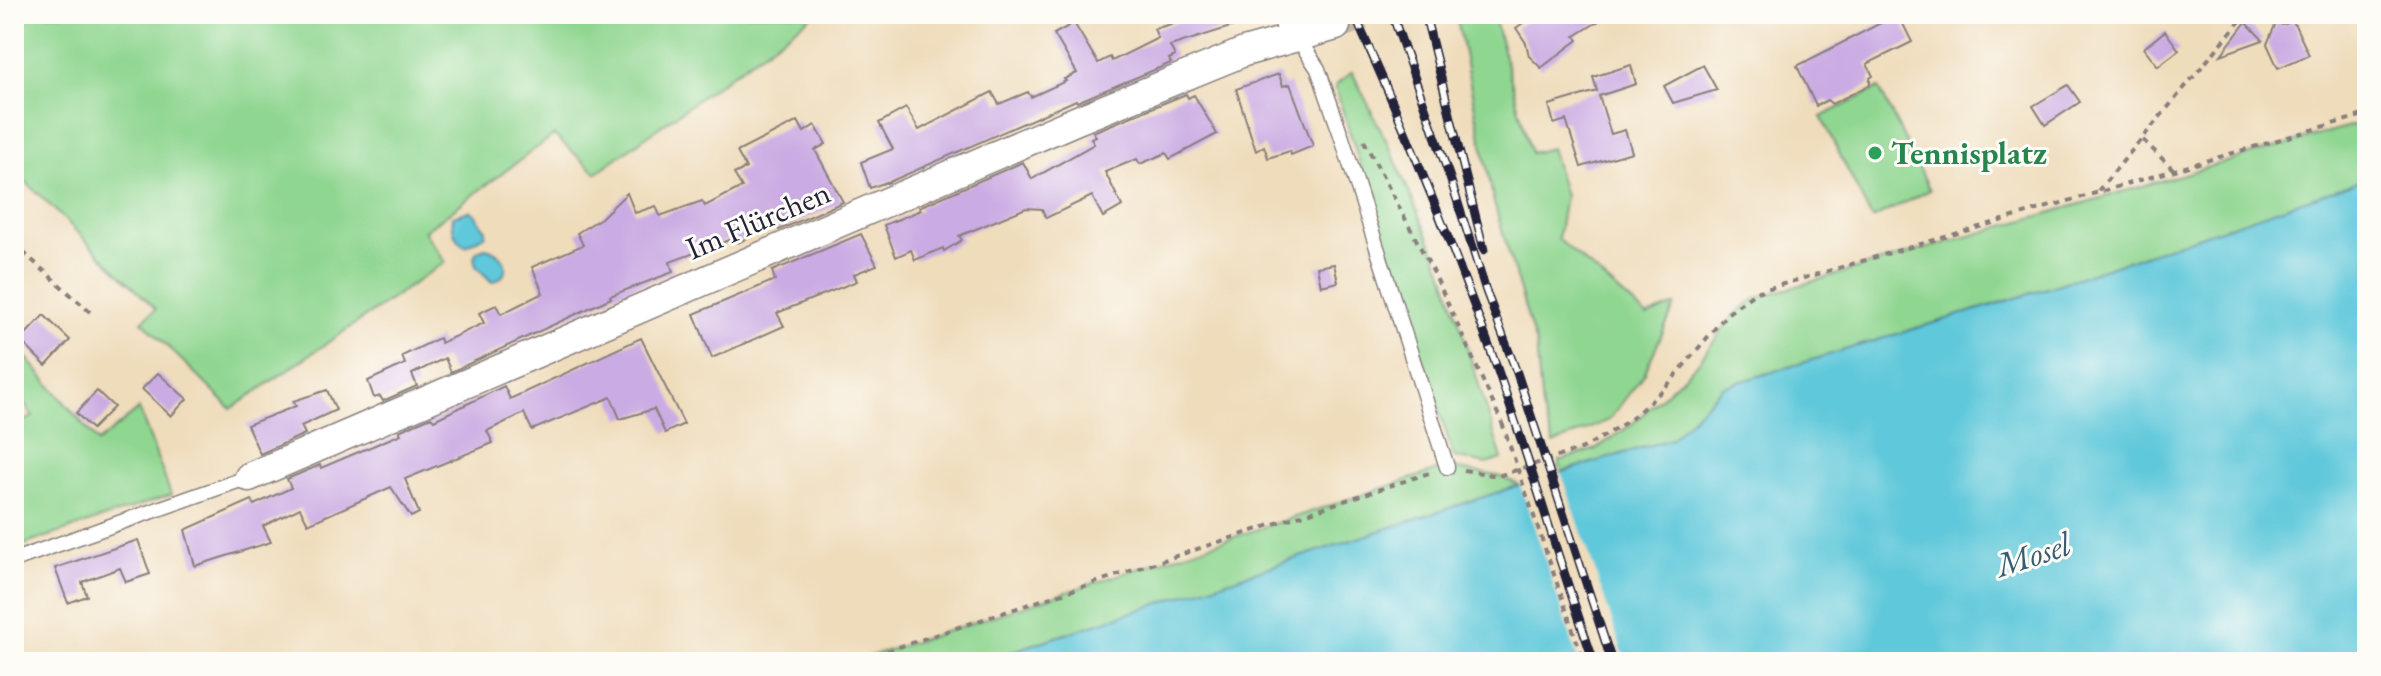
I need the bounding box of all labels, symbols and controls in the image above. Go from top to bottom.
place label: Tennisplatz [1891,132,2047,174]
marker: Tennisplatz [1866,144,1884,162]
street label: Im Flürchen [680,171,837,269]
water label: Mosel [1988,521,2077,587]

